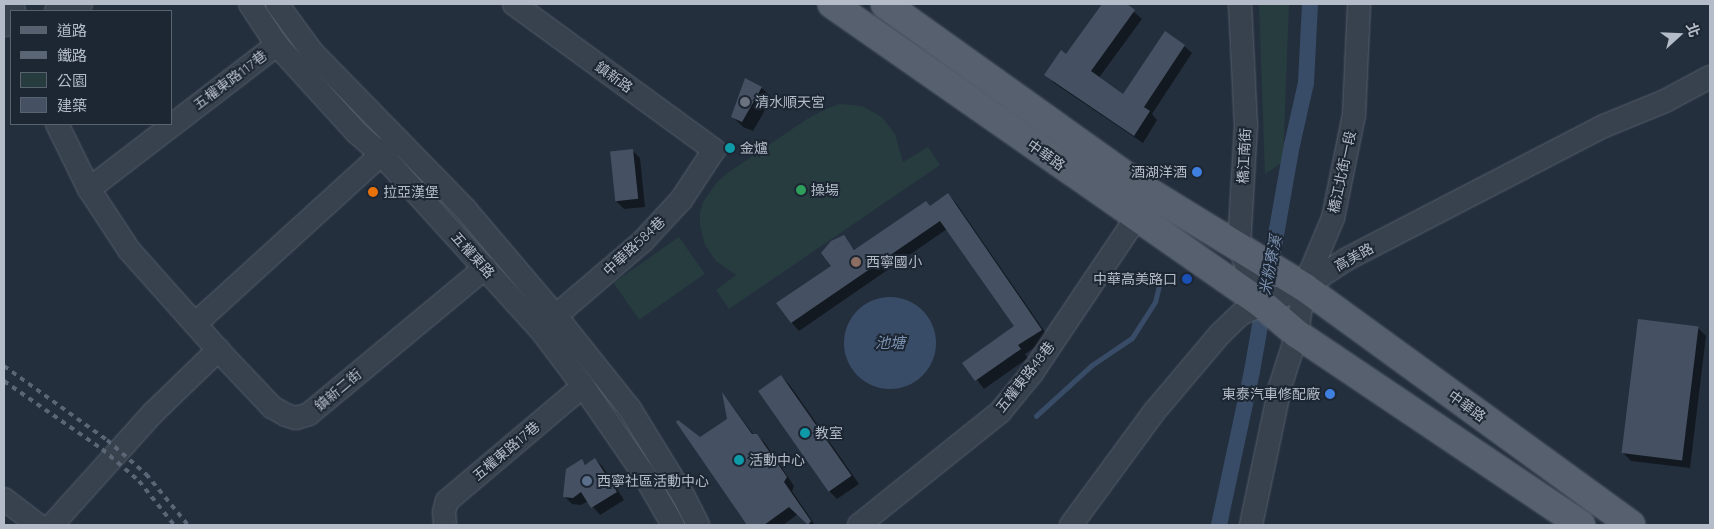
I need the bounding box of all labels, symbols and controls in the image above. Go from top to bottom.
legend [10,10,172,125]
north arrow [1654,10,1704,60]
text: 北 [1682,20,1704,40]
text: 道路 [57,21,87,40]
text: 鐵路 [57,46,87,65]
street label: 五權東路117巷 [190,47,270,113]
street label: 鎮新路 [592,58,636,96]
text: 公園 [57,71,87,90]
place label: 清水順天宮 [755,94,825,110]
text: 建築 [57,96,87,115]
marker: 清水順天宮 [739,96,751,108]
street label: 橋江南街 [1234,128,1254,184]
street label: 橋江北街一段 [1325,129,1359,215]
street label: 中華路 [1024,136,1068,174]
place label: 金爐 [740,140,768,156]
marker: 金爐 [724,142,736,154]
place label: 酒湖洋酒 [1131,164,1187,180]
marker: 酒湖洋酒 [1191,166,1203,178]
place label: 操場 [811,182,839,198]
place label: 拉亞漢堡 [383,184,439,200]
marker: 操場 [795,184,807,196]
marker: 拉亞漢堡 [367,186,379,198]
street label: 中華路584巷 [600,213,668,279]
street label: 五權東路 [448,229,498,281]
water label: 米粉寮溪 [1255,234,1285,296]
street label: 高美路 [1332,239,1376,275]
place label: 西寧國小 [866,254,922,270]
marker: 西寧國小 [850,256,862,268]
place label: 中華高美路口 [1093,271,1177,287]
marker: 中華高美路口 [1181,273,1193,285]
water label: 池塘 [875,334,905,352]
street label: 五權東路48巷 [992,338,1058,416]
street label: 鎮新二街 [311,366,365,414]
place label: 東泰汽車修配廠 [1222,386,1320,402]
street label: 中華路 [1445,387,1489,425]
marker: 東泰汽車修配廠 [1324,388,1336,400]
street label: 五權東路17巷 [469,418,543,484]
place label: 教室 [815,425,843,441]
marker: 教室 [799,427,811,439]
place label: 活動中心 [749,452,805,468]
marker: 活動中心 [733,454,745,466]
place label: 西寧社區活動中心 [597,473,709,489]
marker: 西寧社區活動中心 [581,475,593,487]

